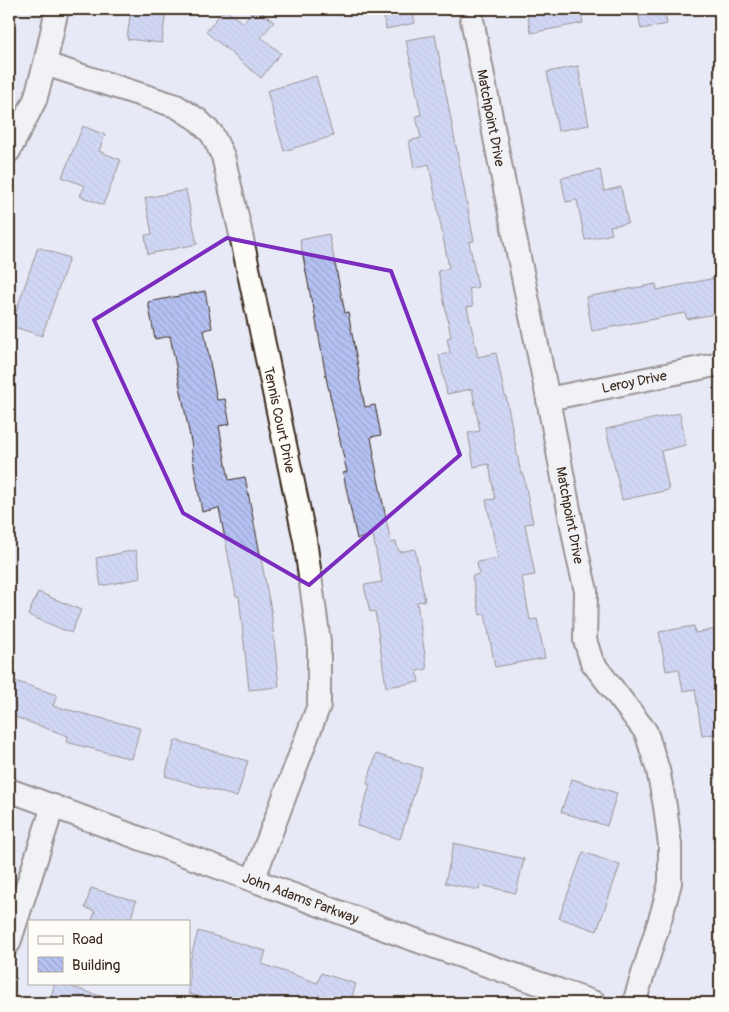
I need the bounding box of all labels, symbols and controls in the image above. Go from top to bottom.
street label: Matchpoint Drive [473,68,509,168]
street label: Tennis Court Drive [260,365,299,475]
street label: Leroy Drive [600,367,668,396]
street label: Matchpoint Drive [553,465,588,566]
street label: John Adams Parkway [240,869,361,927]
legend [28,920,190,984]
text: Road [72,930,103,949]
text: Building [72,956,120,975]

